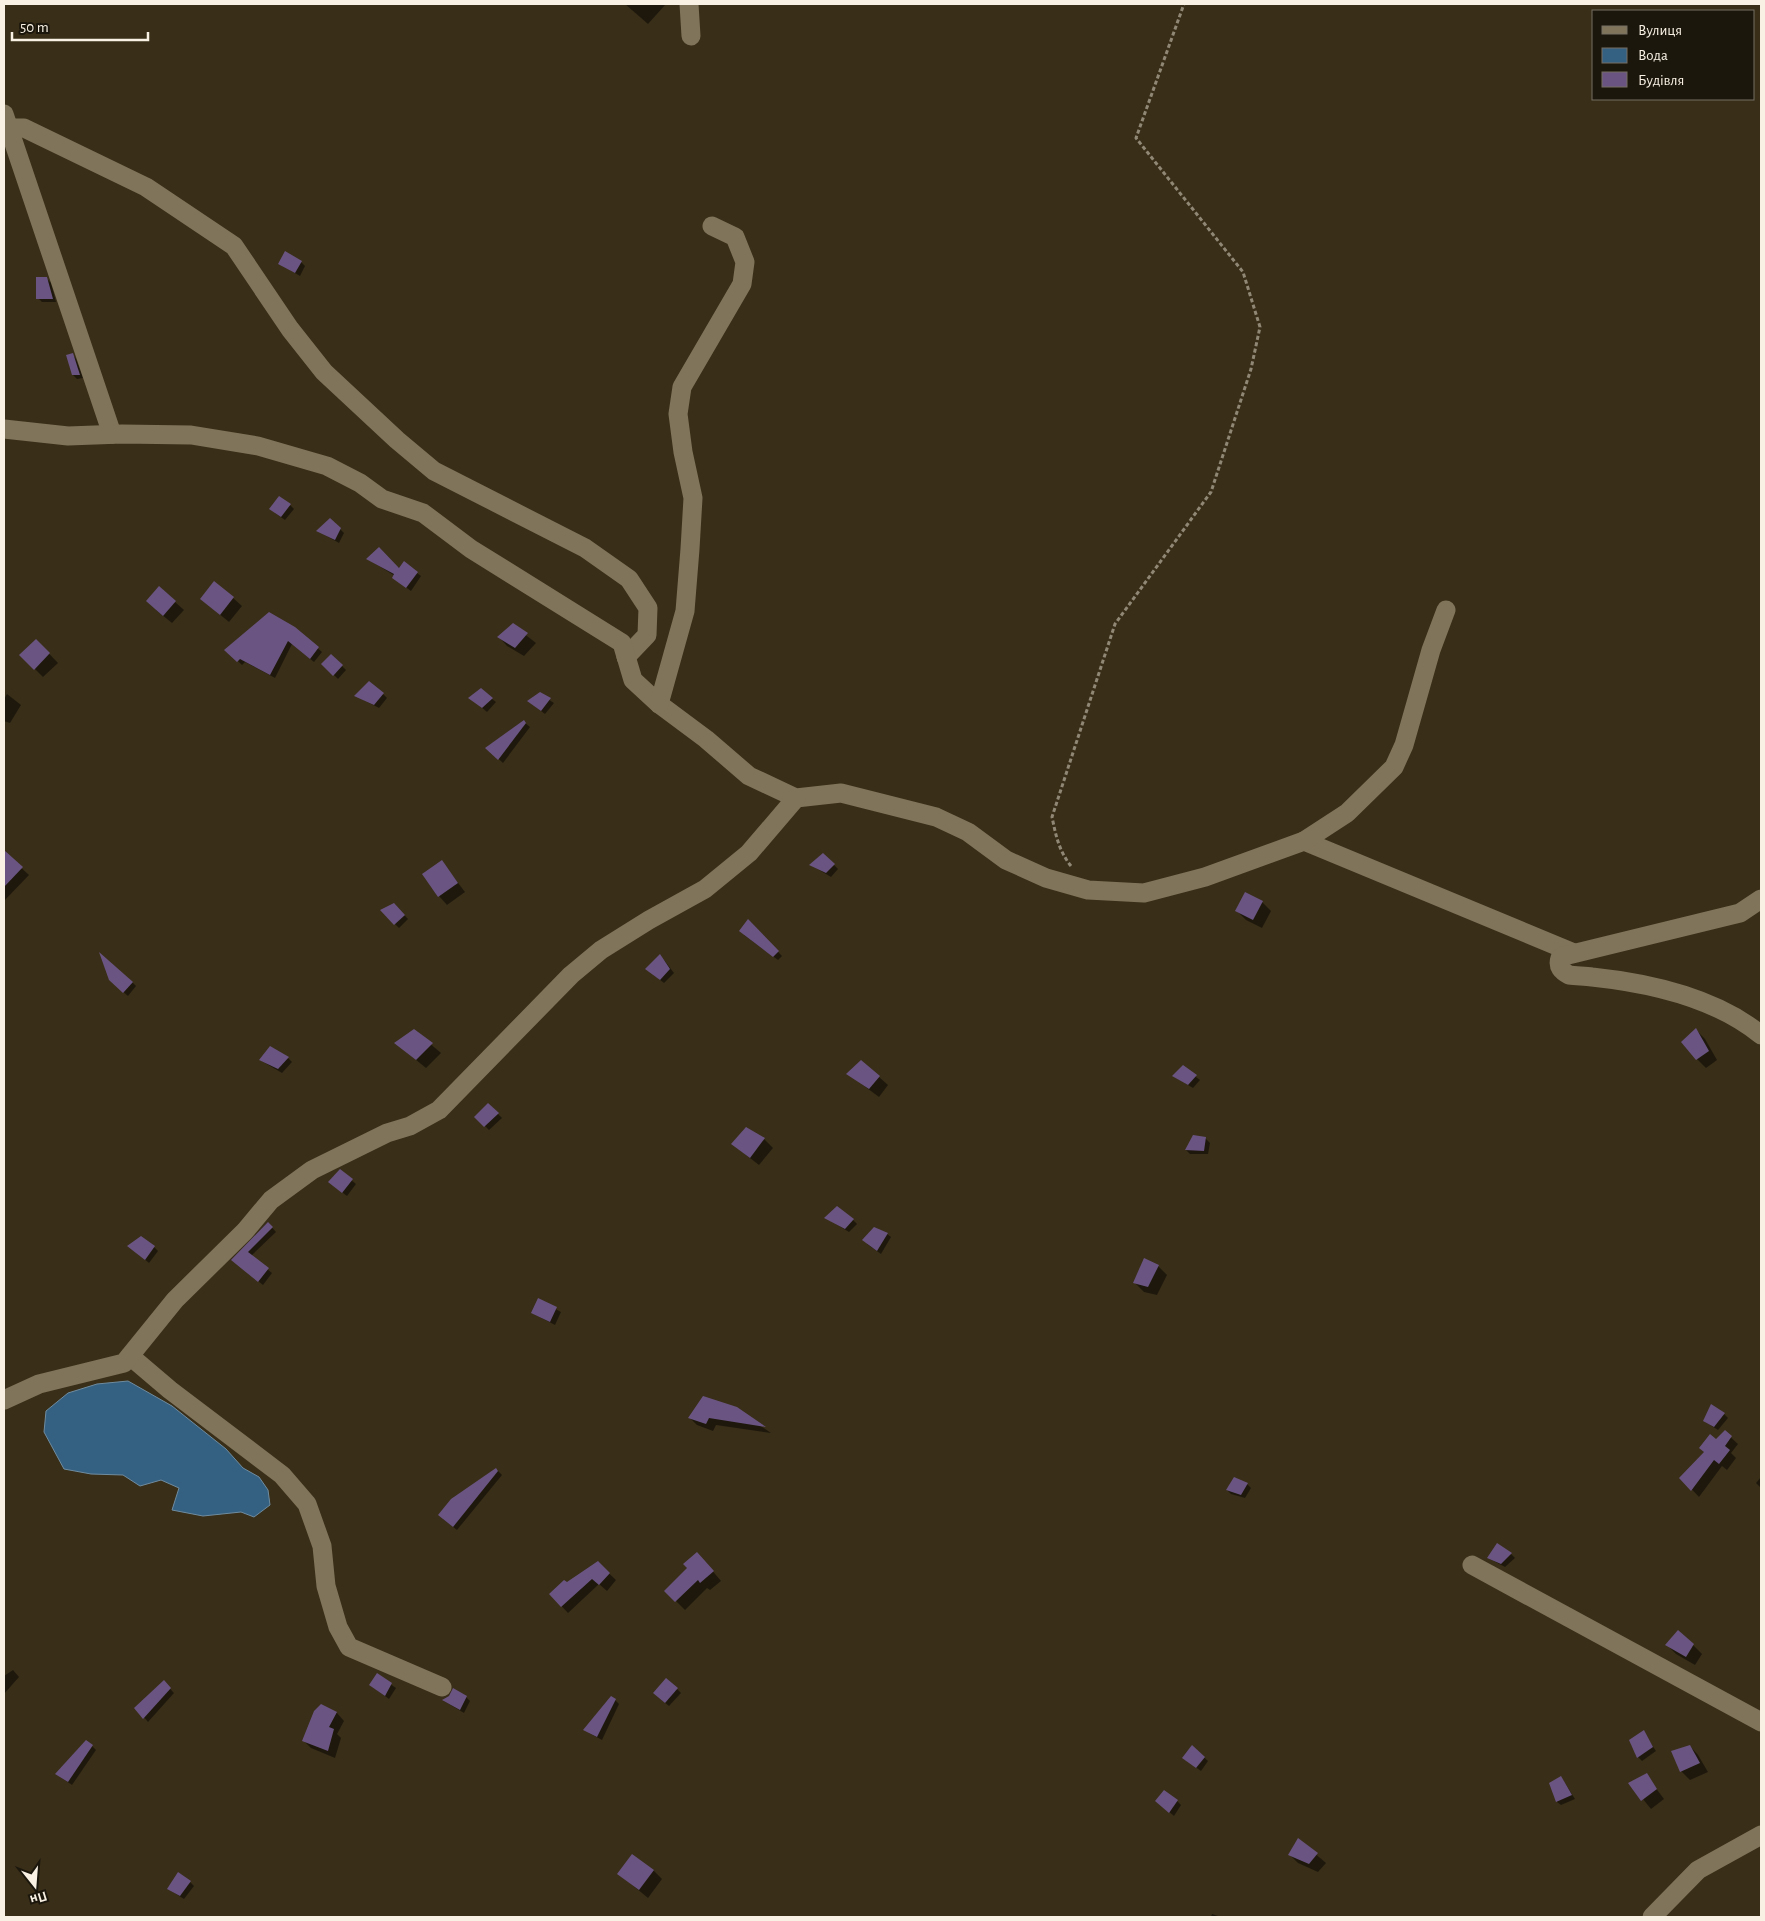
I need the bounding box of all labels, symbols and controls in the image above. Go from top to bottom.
scale bar [12,10,149,42]
legend [1592,10,1755,100]
text: 50 m [20,20,49,35]
text: Вулиця [1638,23,1682,38]
text: Вода [1638,48,1668,63]
text: Будівля [1638,73,1684,88]
north arrow [10,1861,60,1911]
text: Пн [28,1888,49,1907]

